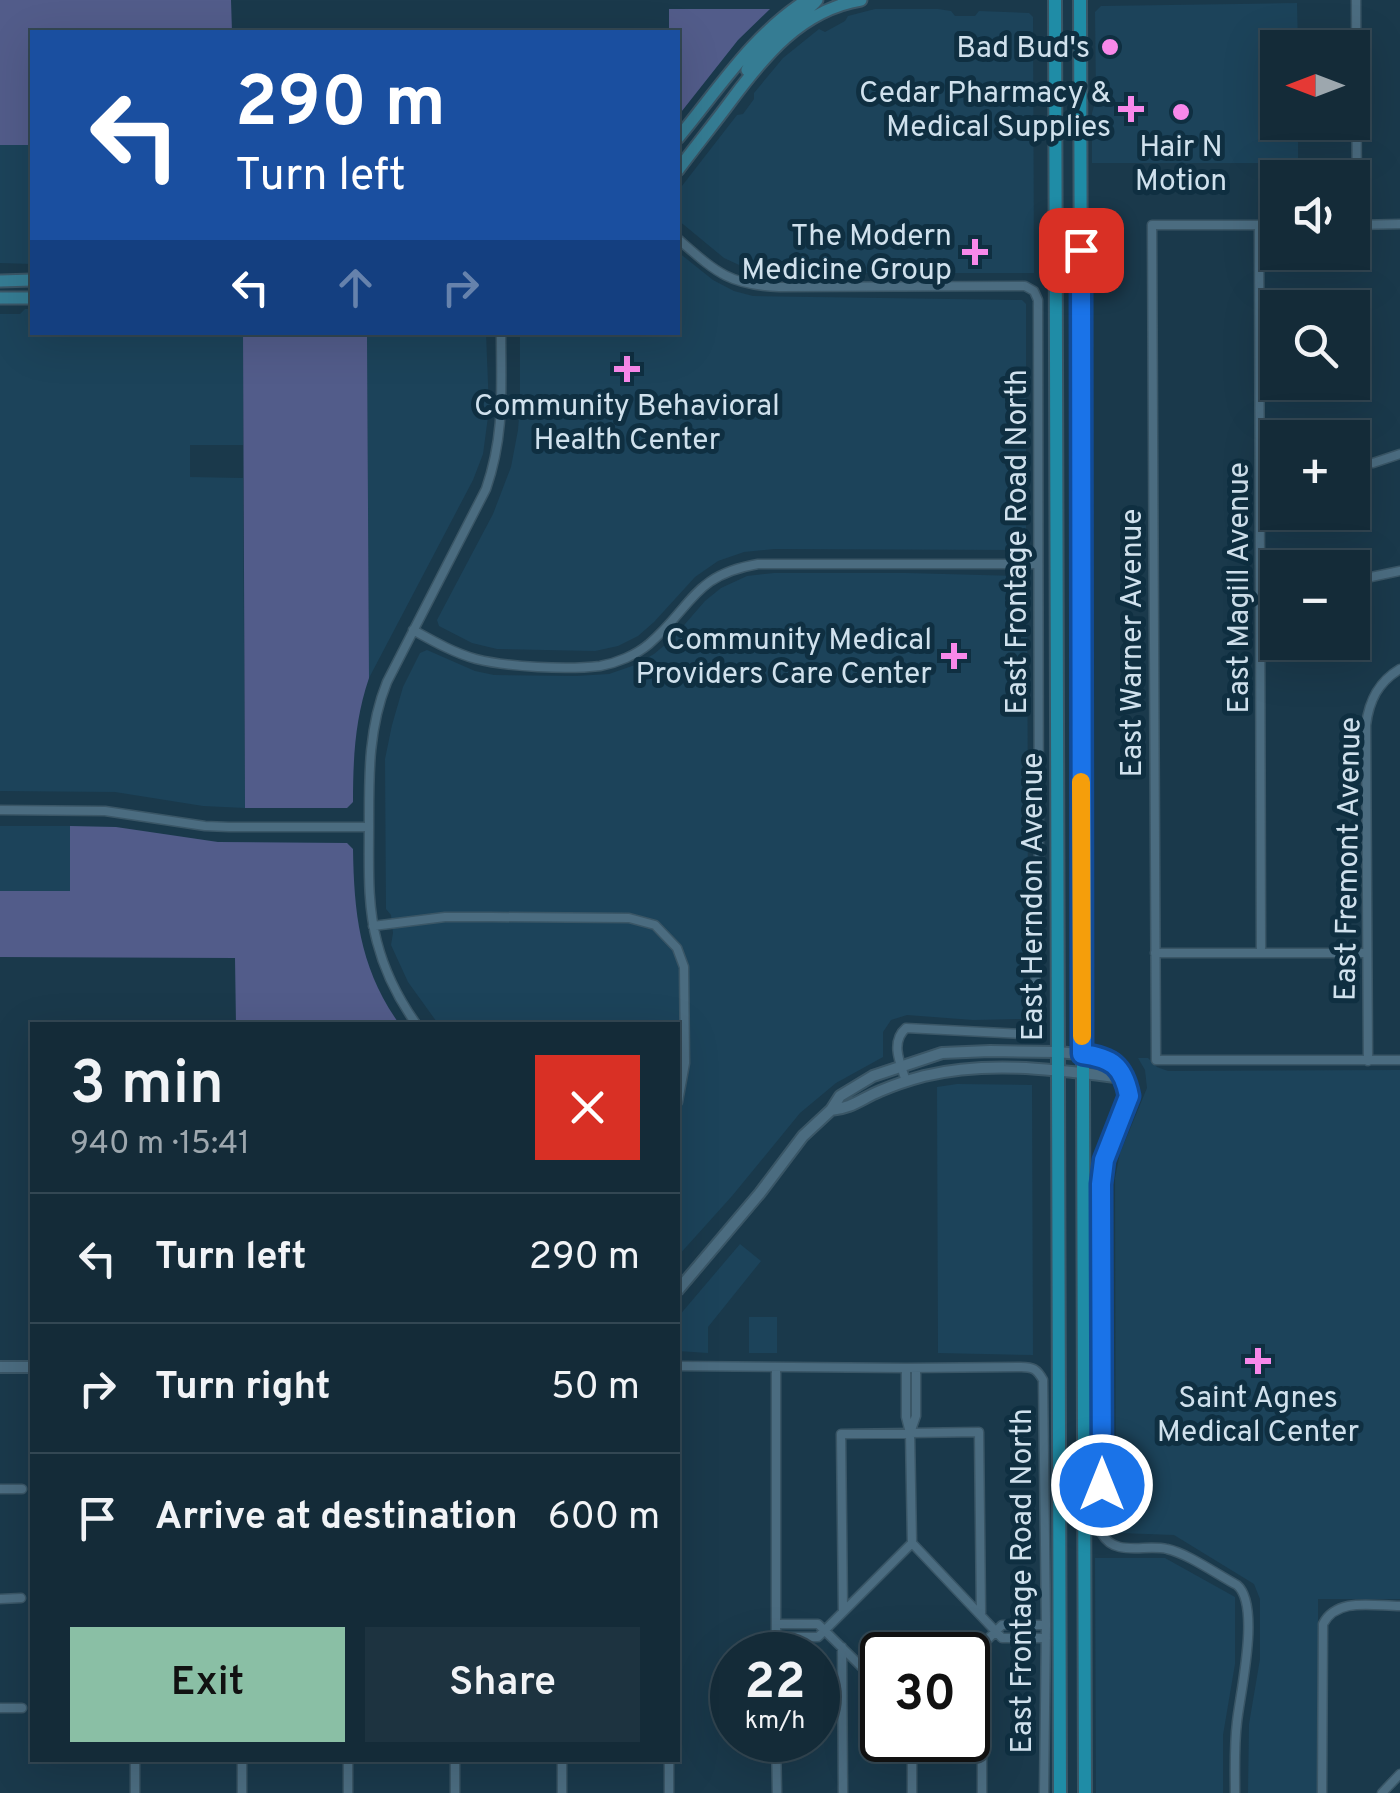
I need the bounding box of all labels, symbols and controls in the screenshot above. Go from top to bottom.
north arrow [1260,30,1370,140]
map controls [1260,30,1370,660]
place label: Bad Bud's [956,31,1090,68]
marker: Bad Bud's [1099,36,1121,58]
text: 290 m [235,62,446,151]
icon: left [70,70,200,200]
place label: Cedar Pharmacy & Medical Supplies [859,76,1111,147]
marker: Cedar Pharmacy & Medical Supplies [1120,98,1142,120]
marker: Hair N Motion [1170,101,1192,123]
place label: Hair N Motion [1135,130,1227,201]
text: Turn left [235,149,406,206]
button: sound [1260,160,1370,270]
pin [1039,208,1124,293]
place label: The Modern Medicine Group [741,219,952,290]
icon: arrive [1054,223,1109,278]
marker: The Modern Medicine Group [962,239,988,265]
icon: left [223,260,278,315]
icon: ahead [328,260,383,315]
icon: right [433,260,488,315]
button: search [1260,290,1370,400]
marker: Community Behavioral Health Center [614,356,640,382]
street label: East Frontage Road North [1000,369,1037,715]
place label: Community Behavioral Health Center [474,389,780,460]
button: + [1260,420,1370,530]
street label: East Magill Avenue [1222,462,1259,714]
street label: East Warner Avenue [1115,509,1152,777]
button: − [1260,550,1370,660]
place label: Community Medical Providers Care Center [636,623,932,694]
marker: Community Medical Providers Care Center [941,643,967,669]
street label: East Fremont Avenue [1329,717,1370,1001]
street label: East Herndon Avenue [1016,753,1053,1041]
text: 3 min [70,1049,224,1125]
button: close [535,1055,640,1160]
text: 940 m · 15:41 [70,1125,250,1165]
icon: left [70,1231,125,1286]
text: Turn left [155,1234,307,1283]
text: 290 m [529,1234,640,1283]
marker: Saint Agnes Medical Center [1245,1348,1271,1374]
icon: right [70,1361,125,1416]
text: Turn right [155,1364,330,1413]
text: 50 m [551,1364,640,1413]
place label: Saint Agnes Medical Center [1157,1381,1359,1452]
street label: East Frontage Road North [1005,1408,1042,1754]
position arrow [1050,1433,1154,1537]
icon: arrive [70,1491,125,1546]
text: Arrive at destination [155,1494,518,1543]
text: 600 m [548,1494,660,1543]
button: Exit [70,1627,345,1742]
button: Share [365,1627,640,1742]
speed limit sign: 30 [860,1632,990,1762]
text: 22 [744,1653,806,1716]
text: km/h [745,1706,805,1738]

